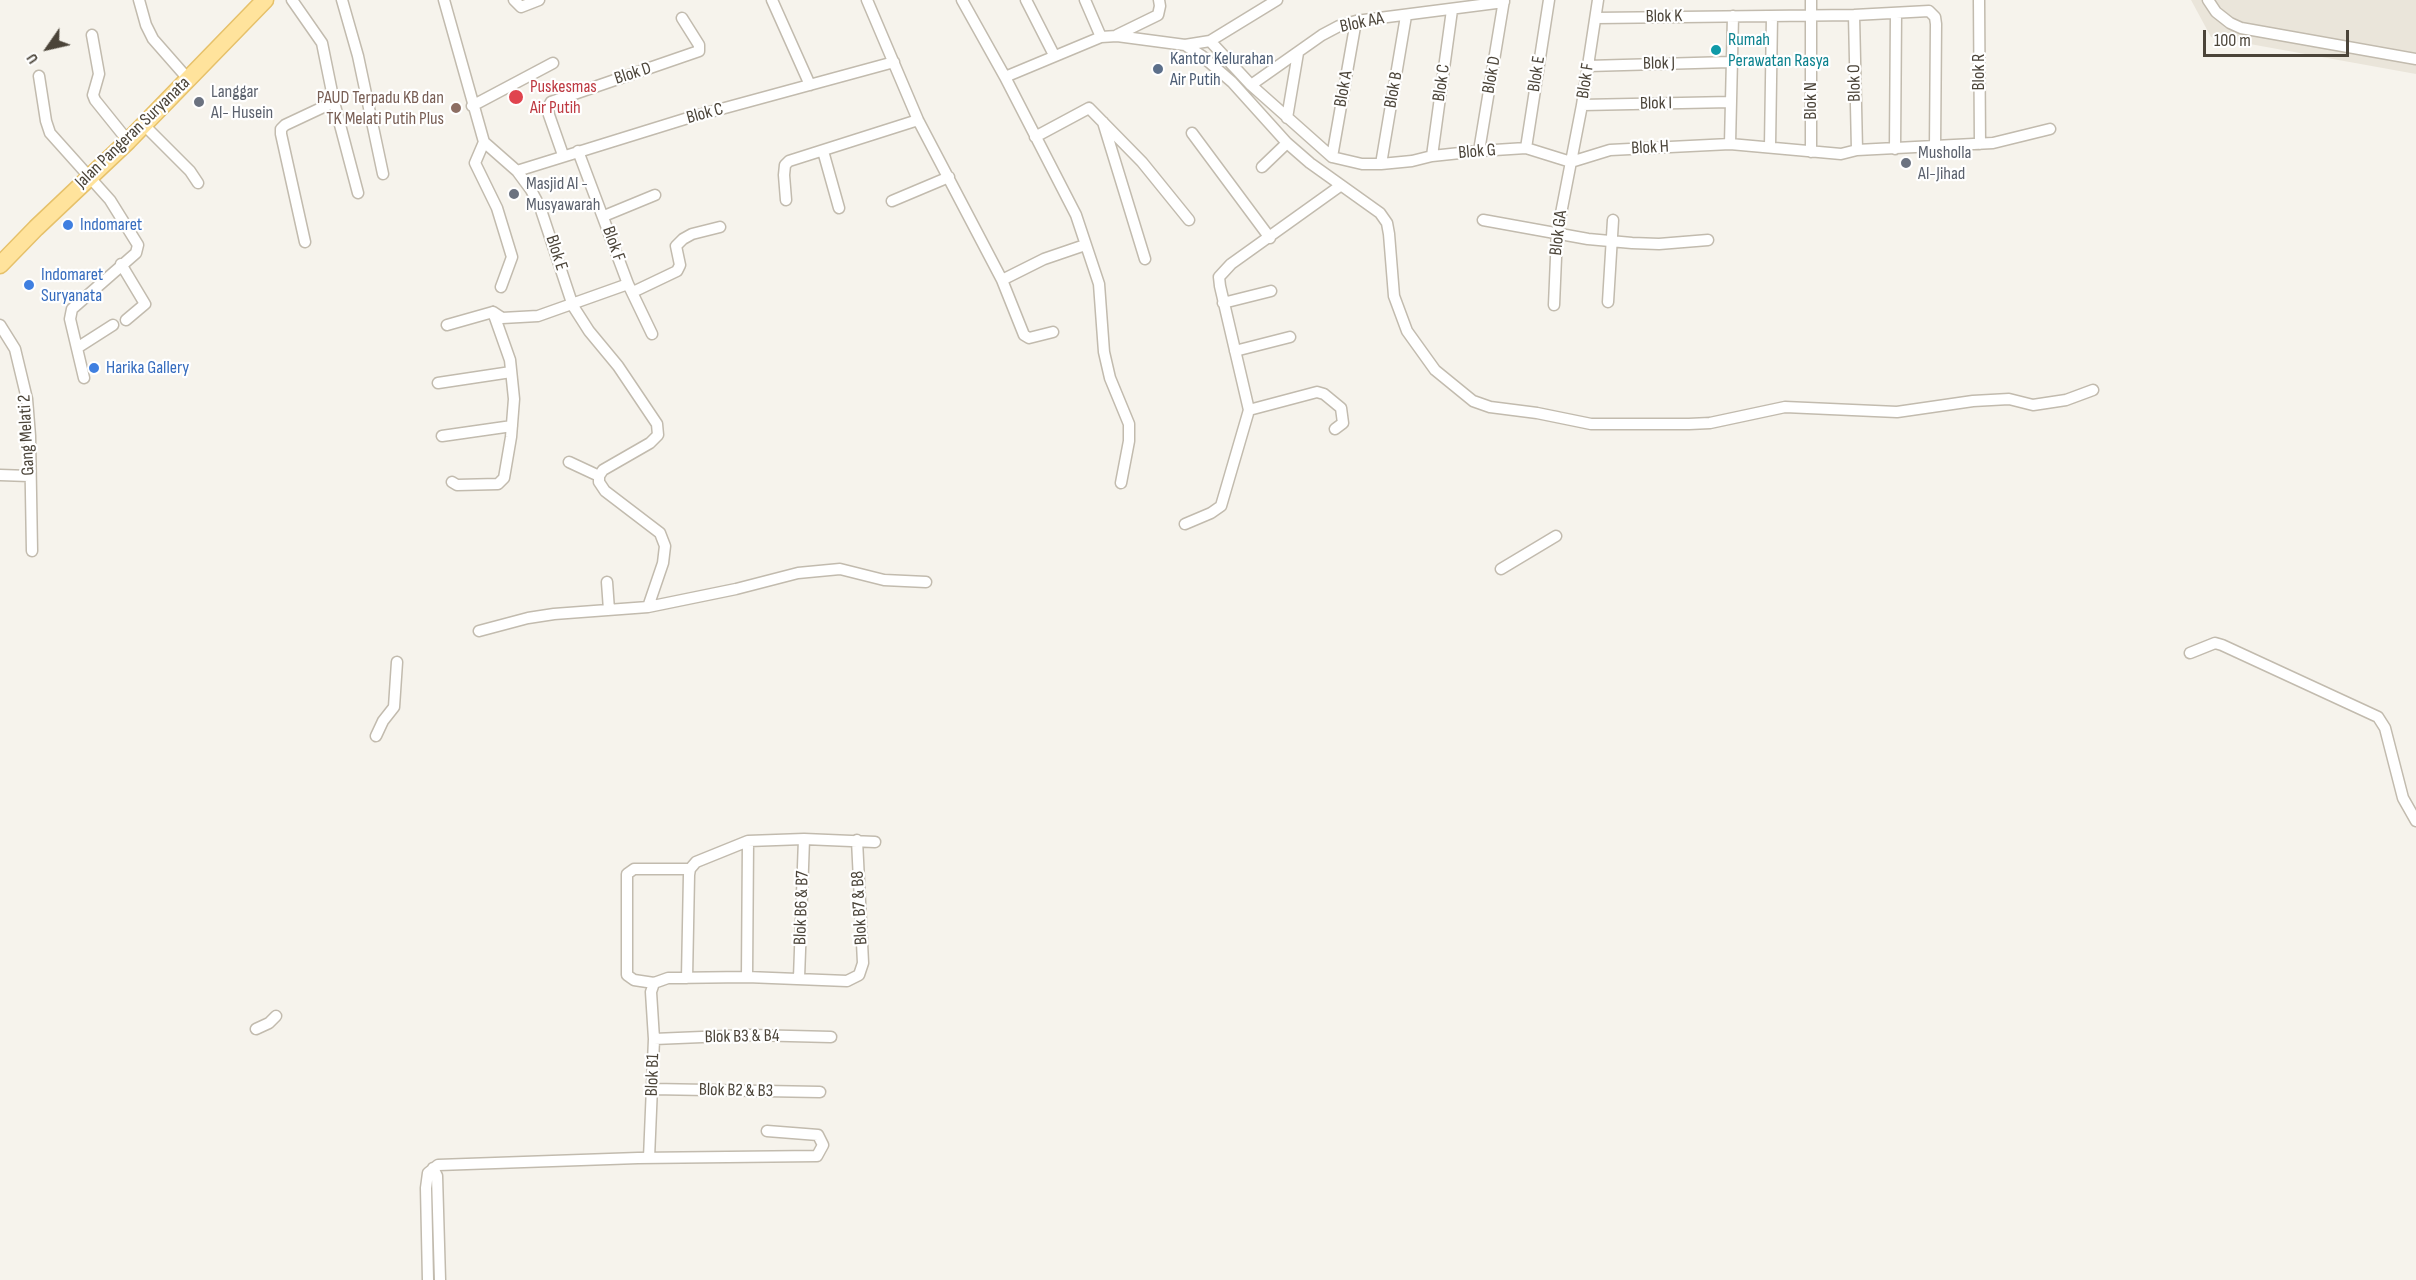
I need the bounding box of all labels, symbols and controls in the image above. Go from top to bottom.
street label: Blok K [1645,6,1683,28]
street label: Blok AA [1338,8,1386,38]
north arrow [18,18,78,78]
scale bar [2206,18,2352,56]
place label: Rumah Perawatan Rasya [1728,29,1829,72]
text: 100 m [2214,30,2251,51]
marker: Rumah Perawatan Rasya [1709,43,1723,57]
place label: Kantor Kelurahan Air Putih [1170,48,1274,90]
text: U [22,50,43,67]
street label: Blok J [1643,53,1675,75]
street label: Blok R [1968,54,1990,90]
street label: Blok D [1478,55,1506,95]
street label: Blok E [1524,55,1550,93]
street label: Blok D [612,58,654,90]
marker: Kantor Kelurahan Air Putih [1151,62,1165,76]
street label: Blok F [1573,62,1599,100]
street label: Blok C [1429,63,1455,103]
street label: Blok O [1844,64,1866,102]
street label: Blok A [1330,69,1358,109]
street label: Blok B [1380,70,1408,110]
street label: Jalan Pangeran Suryanata [71,73,195,193]
place label: Puskesmas Air Putih [530,76,597,118]
place label: Langgar Al- Husein [211,81,273,124]
street label: Blok N [1800,82,1822,120]
place label: PAUD Terpadu KB dan TK Melati Putih Plus [317,87,444,130]
marker: Puskesmas Air Putih [507,88,525,106]
street label: Blok I [1640,93,1672,115]
marker: Langgar Al- Husein [192,95,206,109]
street label: Blok C [684,99,726,129]
marker: PAUD Terpadu KB dan TK Melati Putih Plus [449,101,463,115]
street label: Blok H [1631,136,1669,160]
street label: Blok G [1457,140,1497,164]
place label: Musholla Al-Jihad [1918,142,1971,184]
marker: Musholla Al-Jihad [1899,156,1913,170]
place label: Masjid Al - Musyawarah [526,173,600,216]
marker: Masjid Al - Musyawarah [507,187,521,201]
street label: Blok GA [1546,209,1572,257]
place label: Indomaret [80,214,142,236]
marker: Indomaret [61,218,75,232]
street label: Blok F [597,224,629,264]
street label: Blok E [540,233,572,273]
place label: Indomaret Suryanata [41,264,103,306]
marker: Indomaret Suryanata [22,278,36,292]
place label: Harika Gallery [106,357,189,379]
marker: Harika Gallery [87,361,101,375]
street label: Gang Melati 2 [14,394,40,476]
street label: Blok B7 & B8 [847,870,873,946]
street label: Blok B6 & B7 [790,871,814,945]
street label: Blok B3 & B4 [704,1026,780,1048]
street label: Blok B1 [641,1053,665,1097]
street label: Blok B2 & B3 [699,1080,773,1102]

